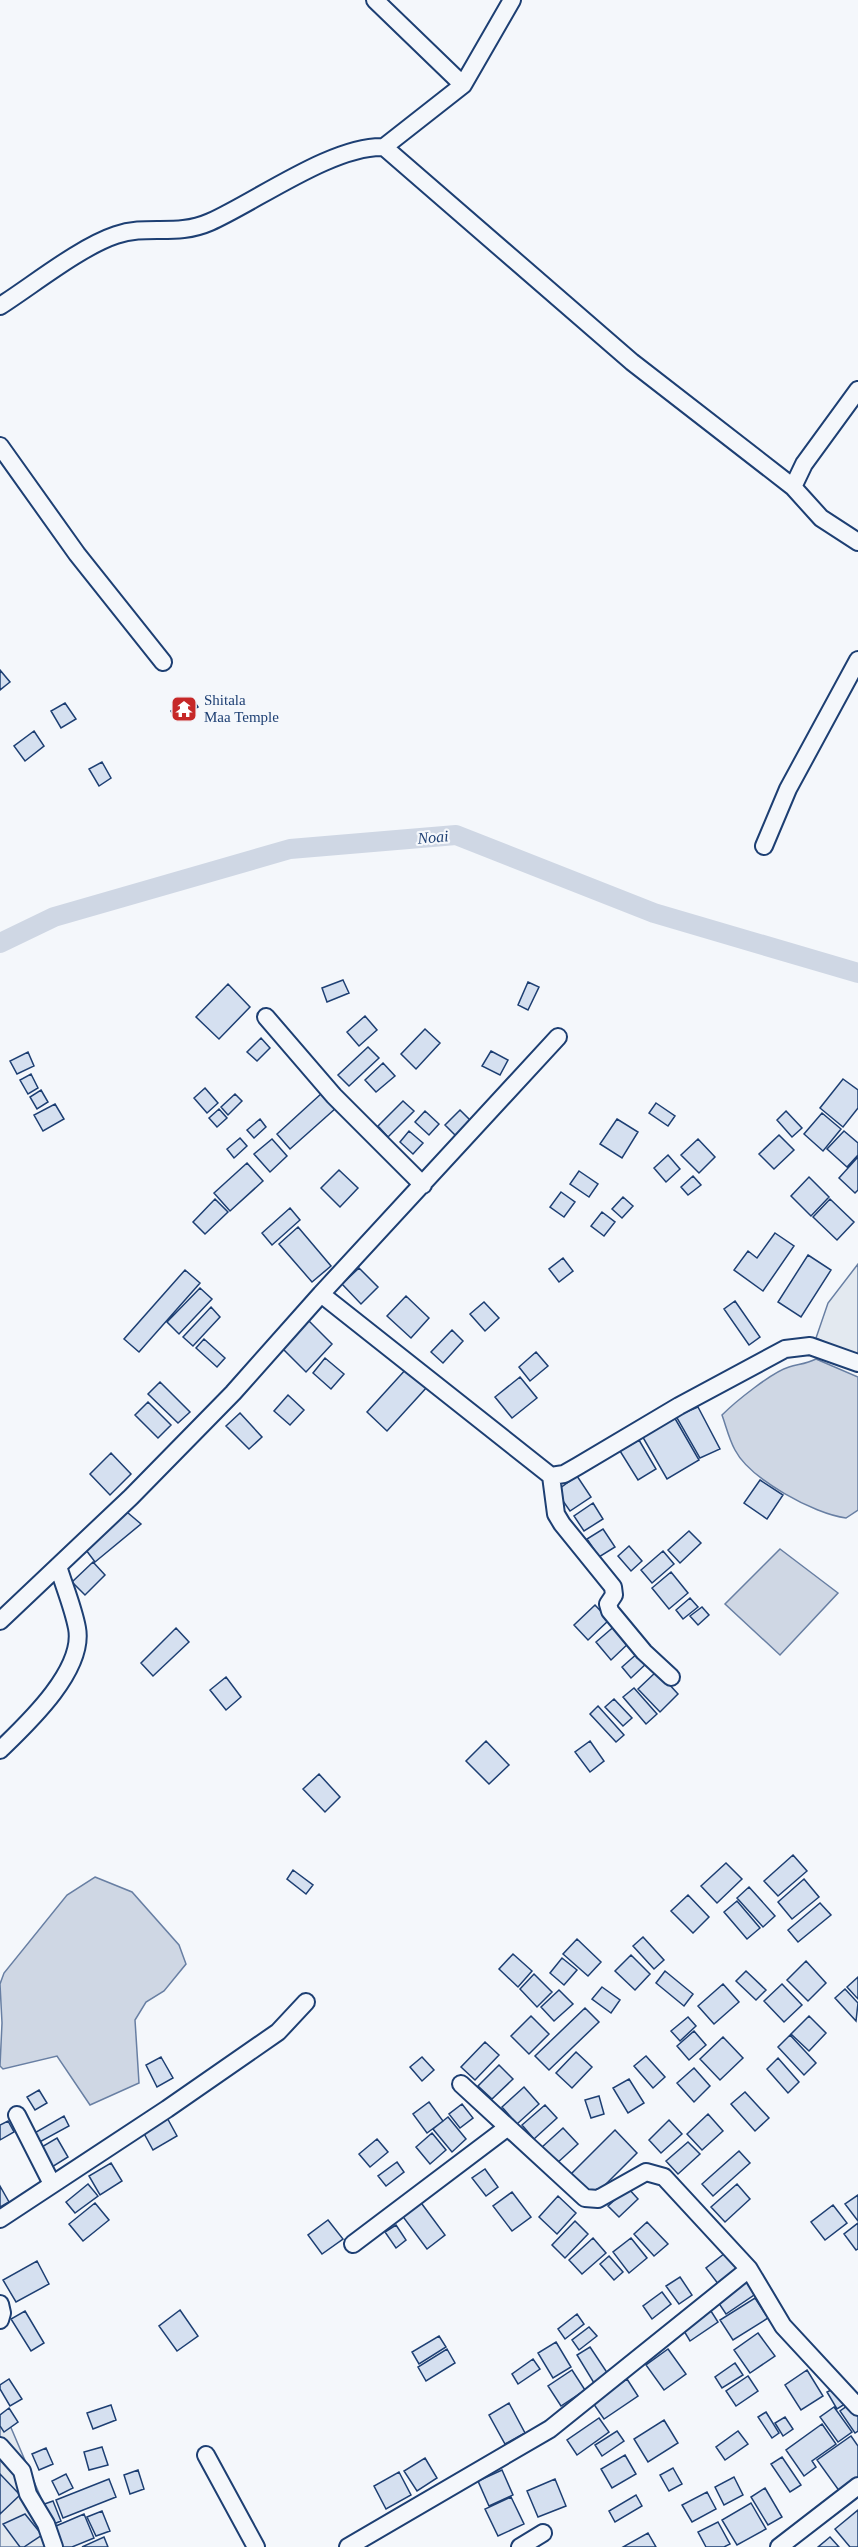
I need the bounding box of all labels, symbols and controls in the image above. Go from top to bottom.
place label: Shitala Maa Temple [204,692,279,725]
temple icon: Shitala Maa Temple [169,694,199,724]
water label: Noai [416,827,449,847]

